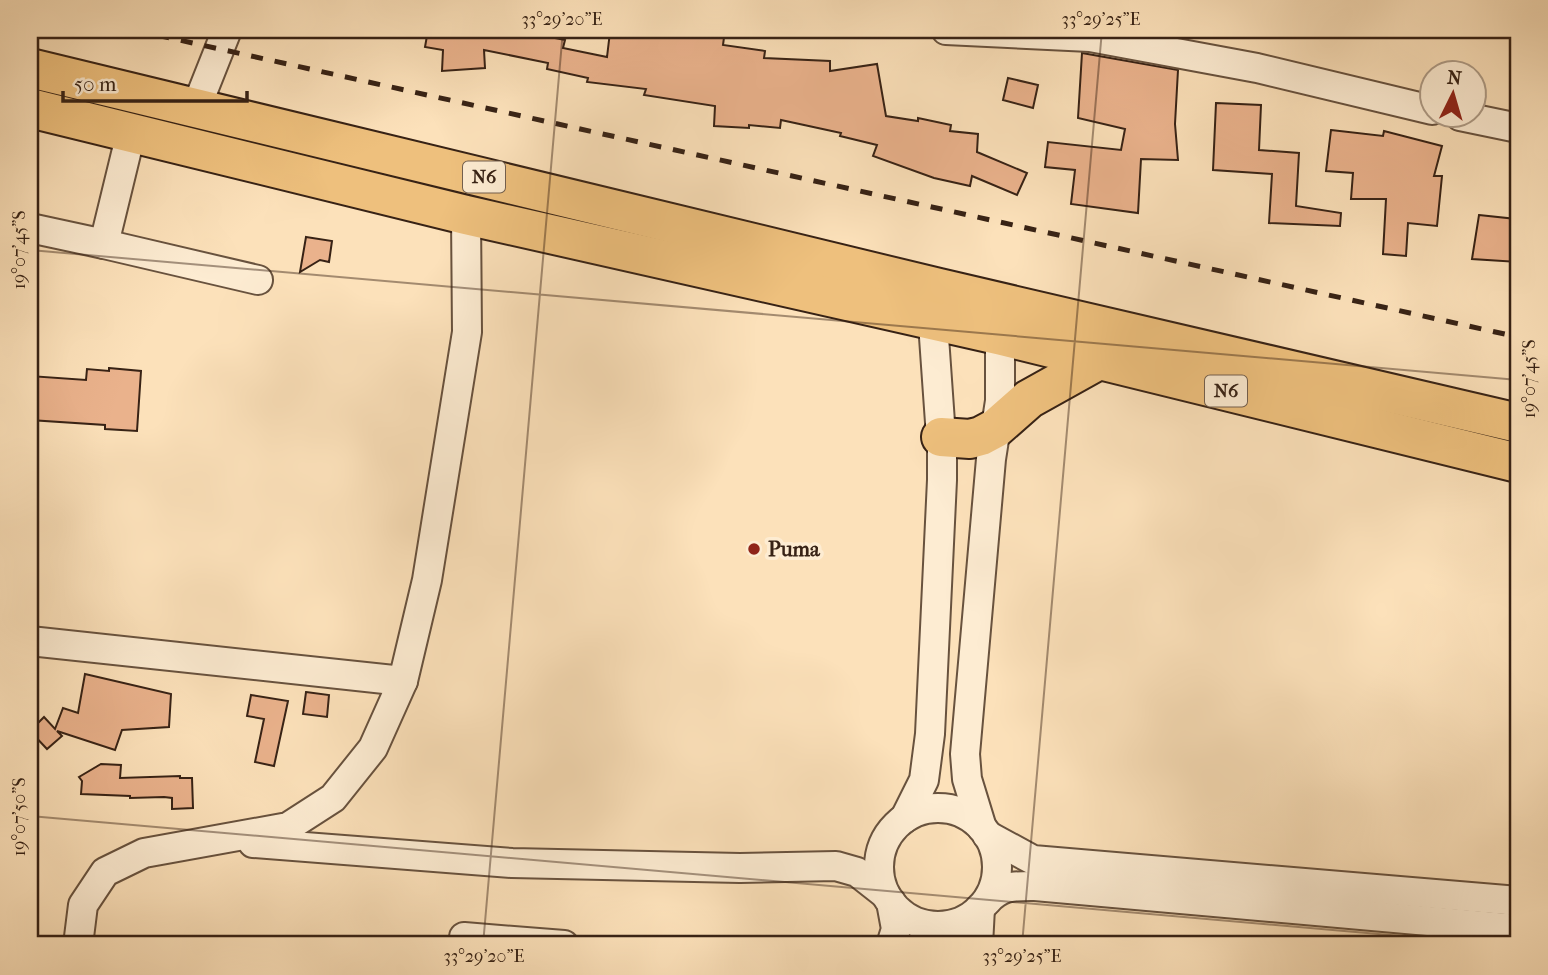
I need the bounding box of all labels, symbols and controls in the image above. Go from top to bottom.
text: 33°29'20"E [521,9,603,30]
text: 33°29'25"E [1062,9,1140,30]
scale bar [63,60,247,104]
north arrow [1418,60,1488,130]
text: N [1446,66,1463,90]
text: 50 m [74,72,117,96]
road number: N6 [463,162,505,192]
text: 19°07'45"S [9,210,30,290]
text: 19°07'45"S [1519,339,1540,419]
road number: N6 [1205,376,1247,406]
place label: Puma [768,537,821,561]
marker: Puma [746,541,762,557]
text: 19°07'50"S [9,778,30,856]
text: 33°29'20"E [443,946,525,967]
text: 33°29'25"E [983,946,1061,967]

